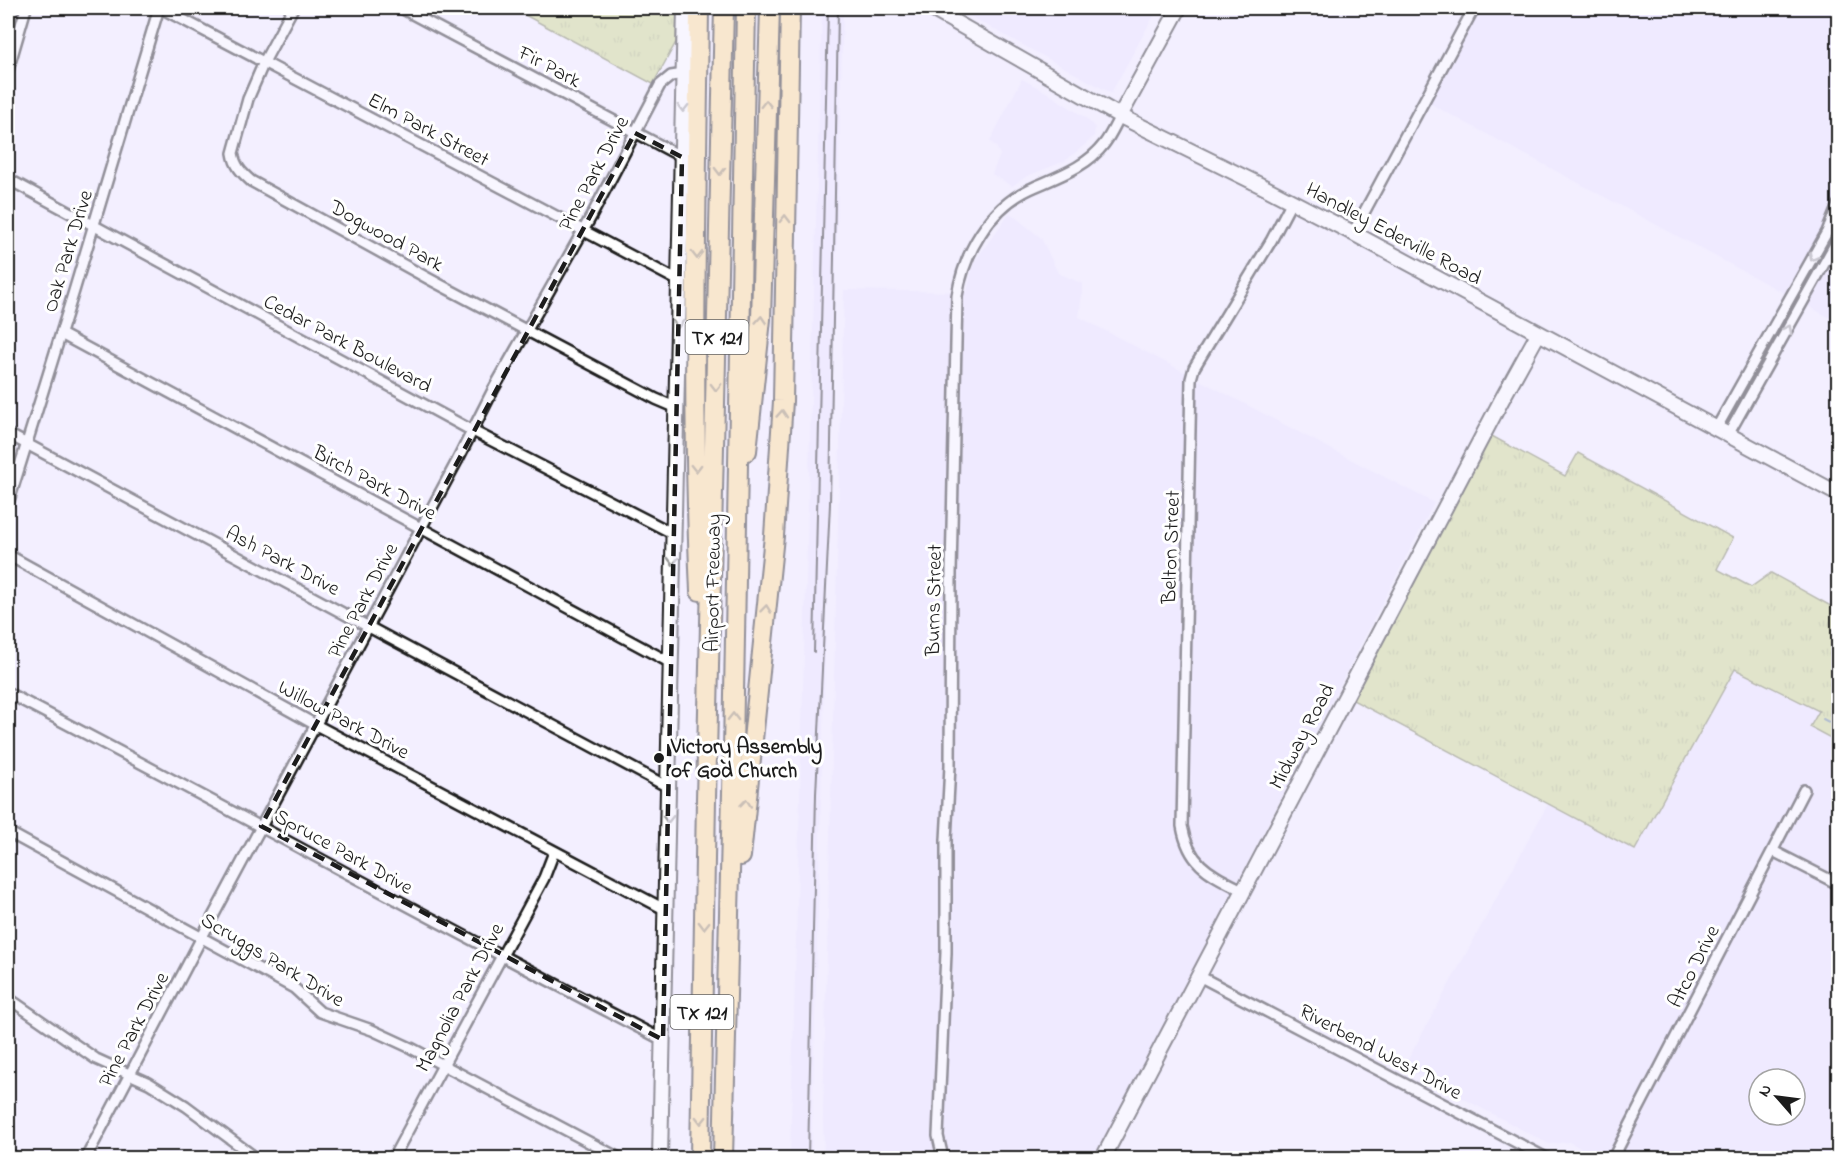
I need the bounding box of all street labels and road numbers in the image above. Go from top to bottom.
street label: Fir Park [512,38,586,97]
street label: Elm Park Street [362,86,494,175]
street label: Pine Park Drive [552,110,638,237]
street label: Handley Ederville Road [1299,176,1486,296]
street label: Oak Park Drive [36,186,102,317]
street label: Dogwood Park [322,193,449,283]
street label: Cedar Park Boulevard [258,288,437,402]
road number: TX 121 [686,320,748,354]
street label: Birch Park Drive [306,438,442,529]
street label: Belton Street [1155,490,1189,605]
street label: Airport Freeway [698,514,732,653]
street label: Ash Park Drive [219,519,345,605]
street label: Pine Park Drive [321,537,407,664]
street label: Burns Street [919,544,951,657]
street label: Willow Park Drive [272,673,415,768]
street label: Midway Road [1262,678,1345,796]
street label: Spruce Park Drive [268,802,418,904]
street label: Scruggs Park Drive [193,906,350,1018]
street label: Magnolia Park Drive [409,917,515,1079]
street label: Atco Drive [1661,920,1729,1014]
street label: Pine Park Drive [92,966,178,1093]
road number: TX 121 [670,995,734,1029]
street label: Riverbend West Drive [1293,997,1467,1109]

